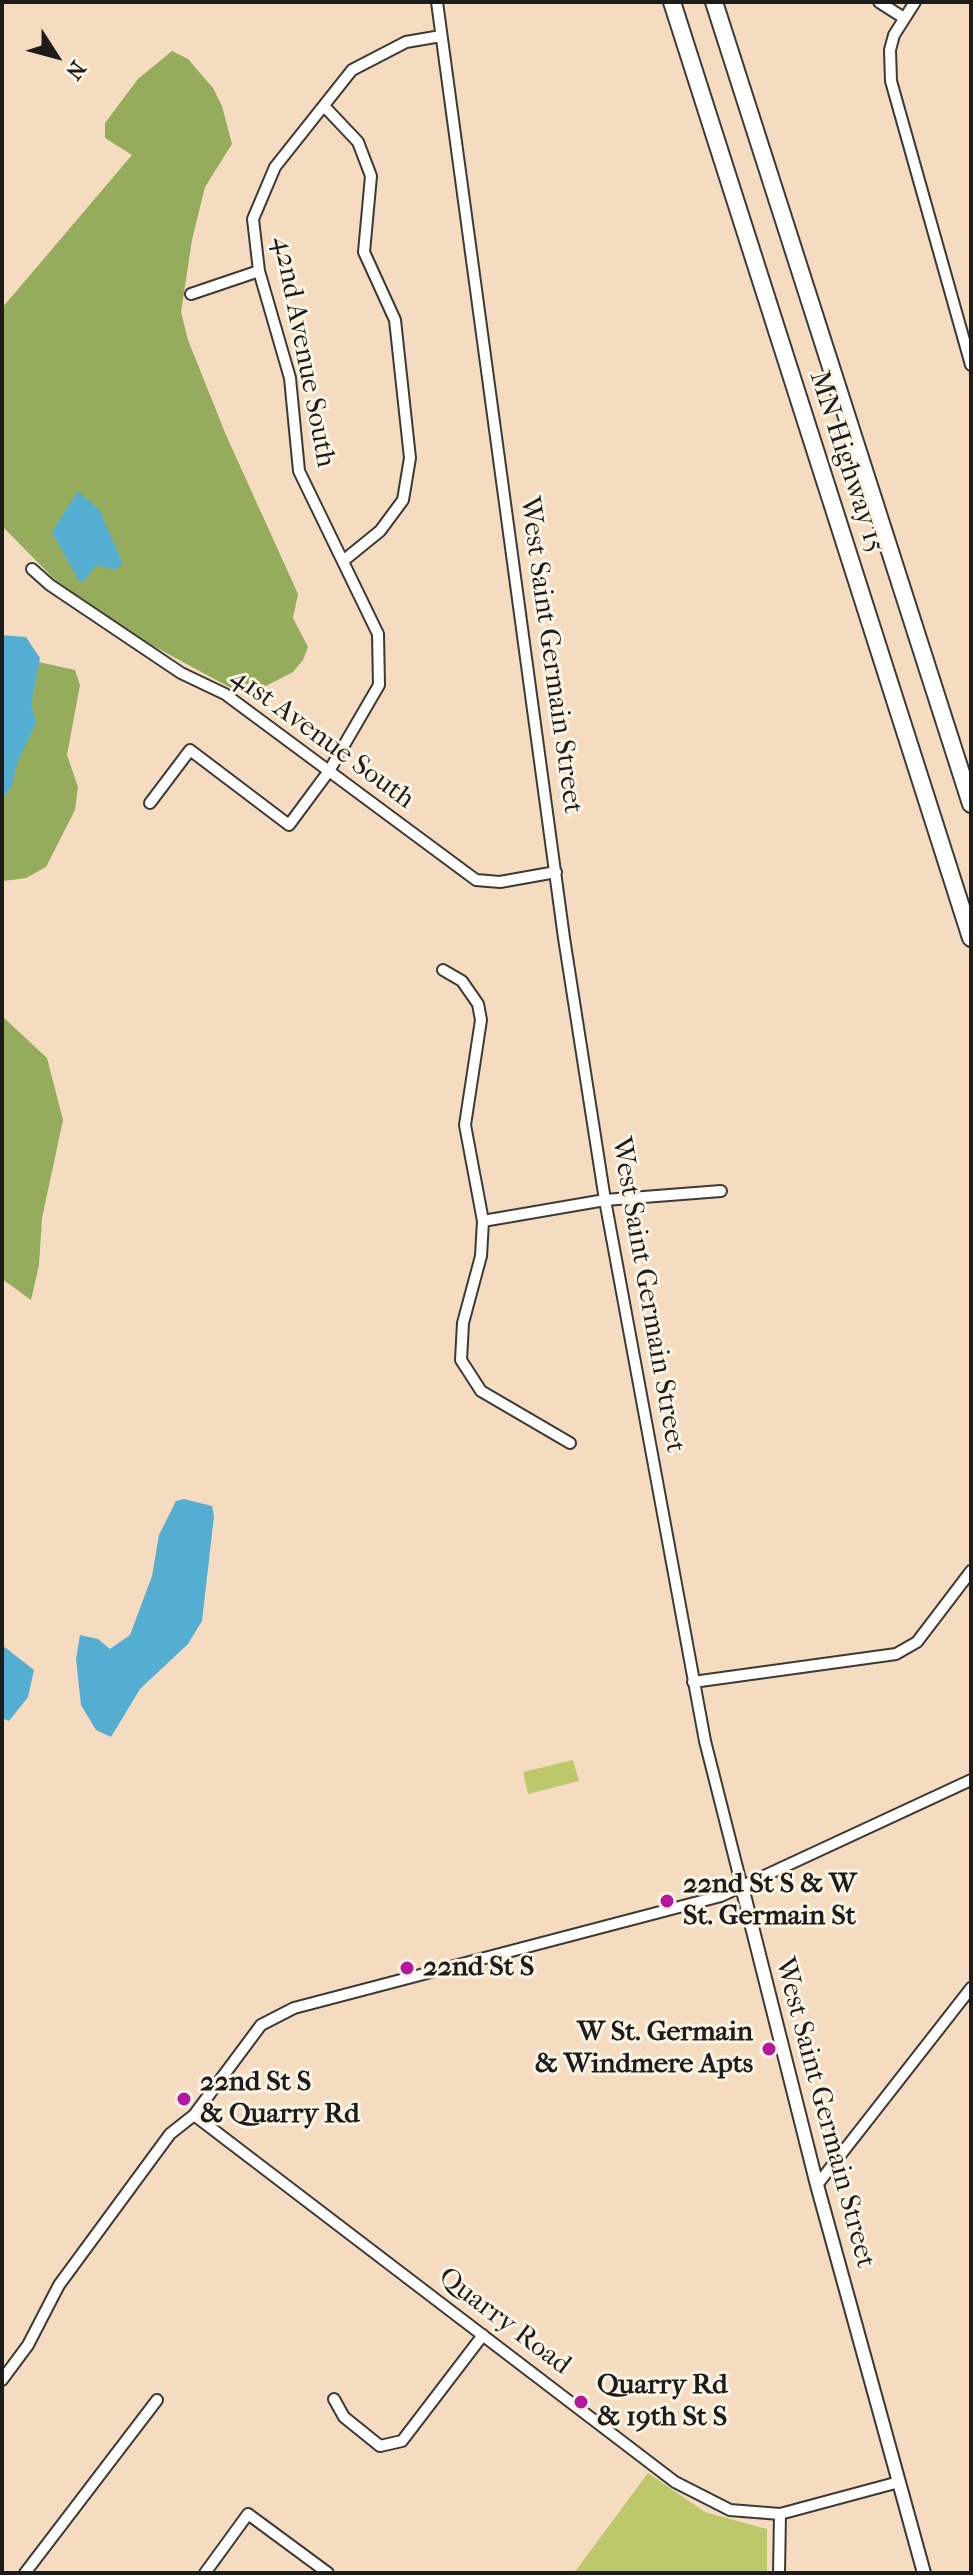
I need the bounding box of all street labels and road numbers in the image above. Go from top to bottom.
street label: 42nd Avenue South [264,234,342,470]
street label: MN Highway 15 [801,367,891,557]
street label: West Saint Germain Street [511,494,589,816]
street label: 41st Avenue South [223,661,421,817]
street label: West Saint Germain Street [603,1135,691,1455]
street label: West Saint Germain Street [766,1954,882,2272]
street label: Quarry Road [431,2261,577,2383]

